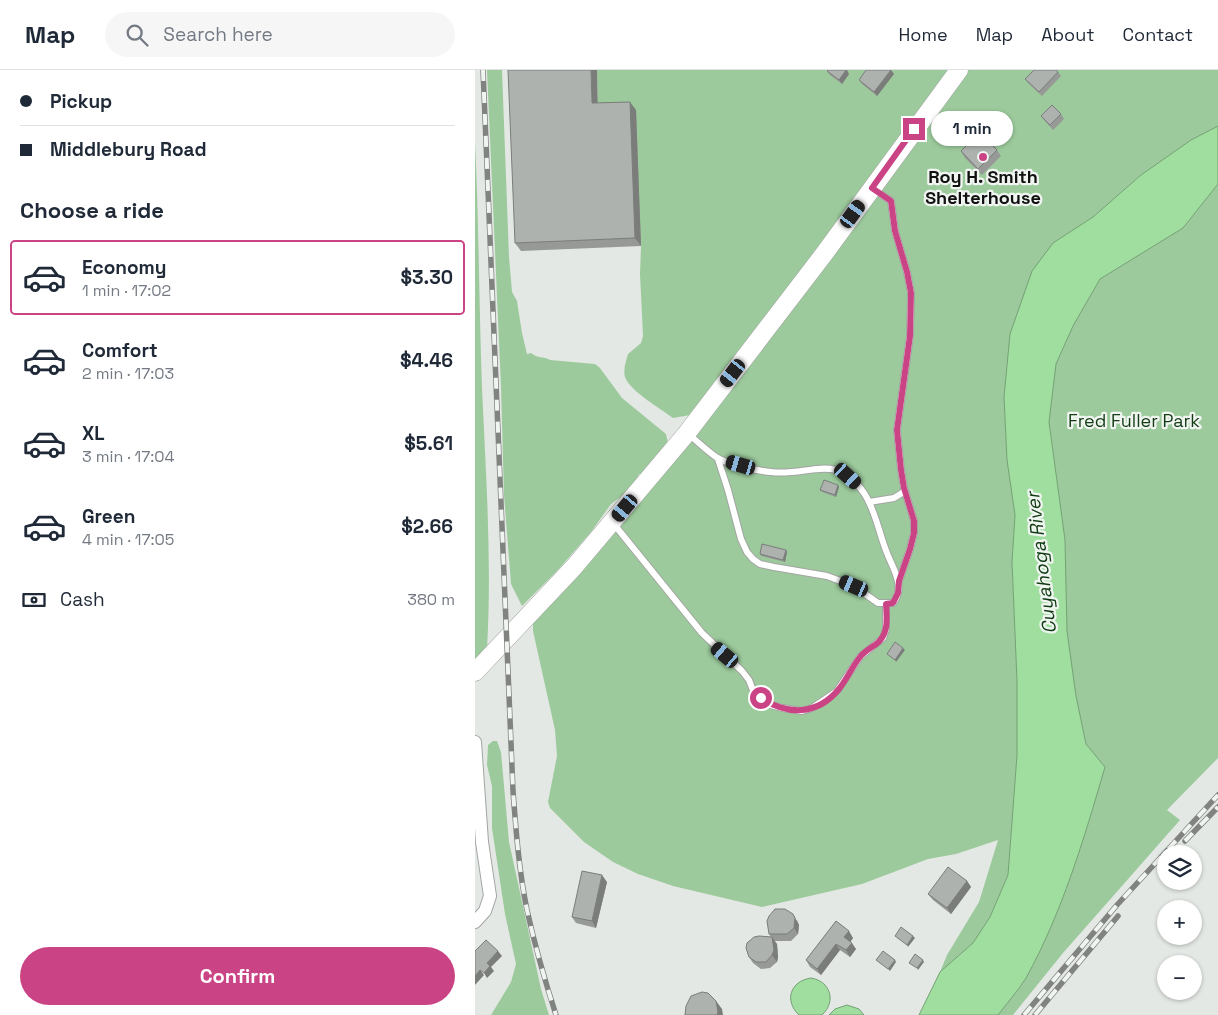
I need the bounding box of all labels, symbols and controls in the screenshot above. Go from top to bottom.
search box [105,12,455,57]
text: Map [25,19,75,50]
icon: search [123,21,151,49]
text: Search here [163,22,273,47]
text: Home [899,23,948,46]
text: Map [976,23,1013,46]
text: About [1041,23,1095,46]
text: Contact [1123,23,1193,46]
text: Pickup [50,89,112,114]
callout: 1 min [931,112,1014,146]
route end [903,118,925,140]
text: 1 min [952,118,992,139]
text: Middlebury Road [50,137,207,162]
marker: Roy H. Smith Shelterhouse [977,151,989,163]
place label: Roy H. Smith Shelterhouse [925,165,1041,209]
text: Choose a ride [20,196,164,224]
car [838,197,867,231]
icon: car [22,255,67,300]
text: Economy [82,255,166,280]
text: $3.30 [400,265,453,290]
text: 1 min · 17:02 [82,280,171,301]
icon: car [22,338,67,383]
text: Comfort [82,338,158,363]
text: $4.46 [400,348,453,373]
car [717,357,748,389]
text: 2 min · 17:03 [82,363,174,384]
park label: Fred Fuller Park [1068,409,1200,432]
icon: car [22,421,67,466]
text: XL [82,421,105,446]
text: $5.61 [404,431,453,456]
text: 3 min · 17:04 [82,446,175,467]
car [724,454,757,476]
car [831,460,864,492]
water label: Cuyahoga River [1020,489,1062,635]
car [609,492,640,524]
icon: car [22,504,67,549]
text: Green [82,504,135,529]
text: $2.66 [401,514,453,539]
text: 4 min · 17:05 [82,529,174,550]
car [837,573,870,599]
icon: cash [20,586,48,614]
text: Cash [60,587,105,612]
text: 380 m [407,589,455,610]
car [708,640,741,670]
route start [750,687,772,709]
map controls [1157,845,1202,1000]
button: layers [1157,845,1202,890]
button: + [1157,900,1202,945]
button: Confirm [20,947,455,1005]
button: − [1157,955,1202,1000]

